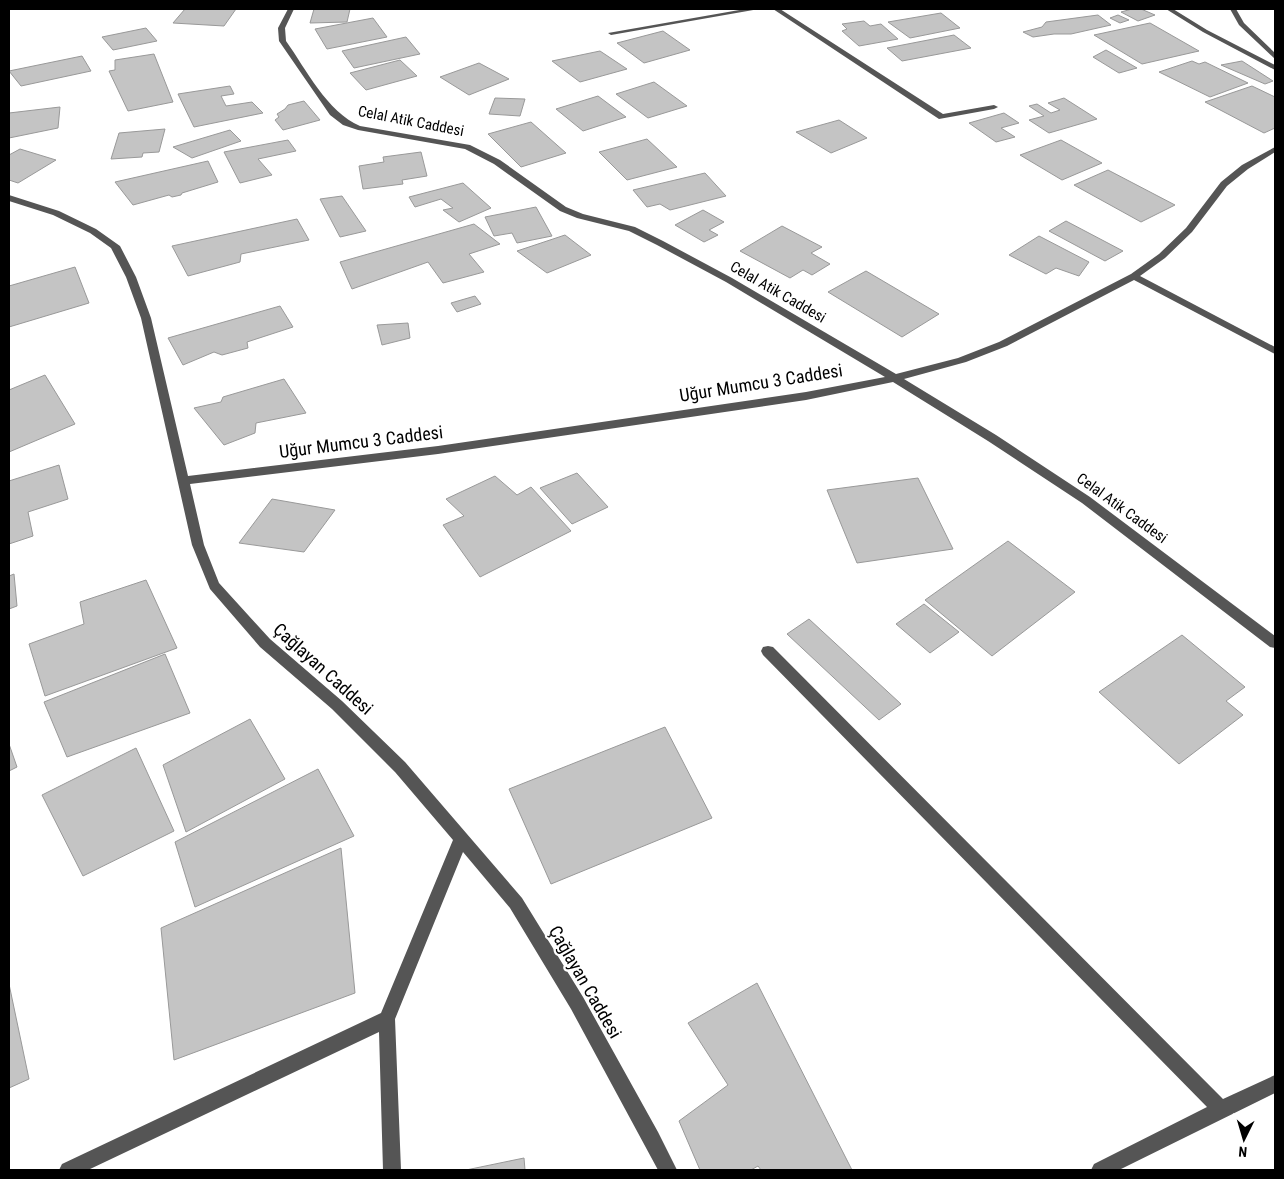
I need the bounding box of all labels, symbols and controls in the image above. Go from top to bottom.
street label: Celal Atik Caddesi [356,102,466,140]
street label: Celal Atik Caddesi [727,257,829,327]
street label: Uğur Mumcu 3 Caddesi [678,359,844,406]
street label: Uğur Mumcu 3 Caddesi [278,421,444,462]
street label: Celal Atik Caddesi [1073,469,1171,547]
street label: Çağlayan Caddesi [269,618,377,719]
street label: Çağlayan Caddesi [545,922,626,1042]
north arrow [1219,1114,1269,1164]
text: N [1238,1144,1248,1160]

